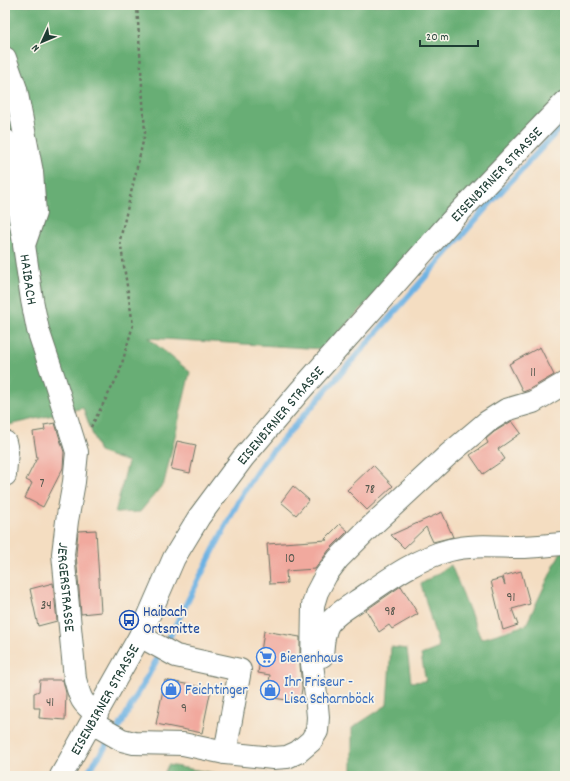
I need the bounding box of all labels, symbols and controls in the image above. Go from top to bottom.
north arrow [22,22,62,62]
scale bar [420,22,478,48]
text: 20 m [426,29,449,46]
text: N [28,40,44,55]
street label: EISENBIRNER STRASSE [446,123,549,228]
street label: HAIBACH [12,253,42,307]
street label: EISENBIRNER STRASSE [232,362,330,470]
house number: 11 [530,364,536,383]
house number: 7 [40,475,45,494]
house number: 78 [365,481,375,500]
street label: JERGERSTRASSE [50,541,79,633]
house number: 10 [285,550,295,569]
house number: 91 [507,589,515,608]
house number: 34 [40,597,52,616]
place label: Haibach Ortsmitte [143,602,200,641]
house number: 98 [384,603,396,622]
bus stop icon: Haibach Ortsmitte [118,609,140,631]
street label: EISENBIRNER STRASSE [66,641,146,760]
supermarket icon: Bienenhaus [255,646,277,668]
place label: Bienenhaus [280,648,344,670]
place label: Ihr Friseur - Lisa Scharnböck [284,672,374,711]
shop icon: Feichtinger [160,678,182,700]
shop icon: Ihr Friseur - Lisa Scharnböck [259,679,281,701]
place label: Feichtinger [185,680,248,702]
house number: 41 [46,694,54,713]
house number: 9 [181,700,187,719]

